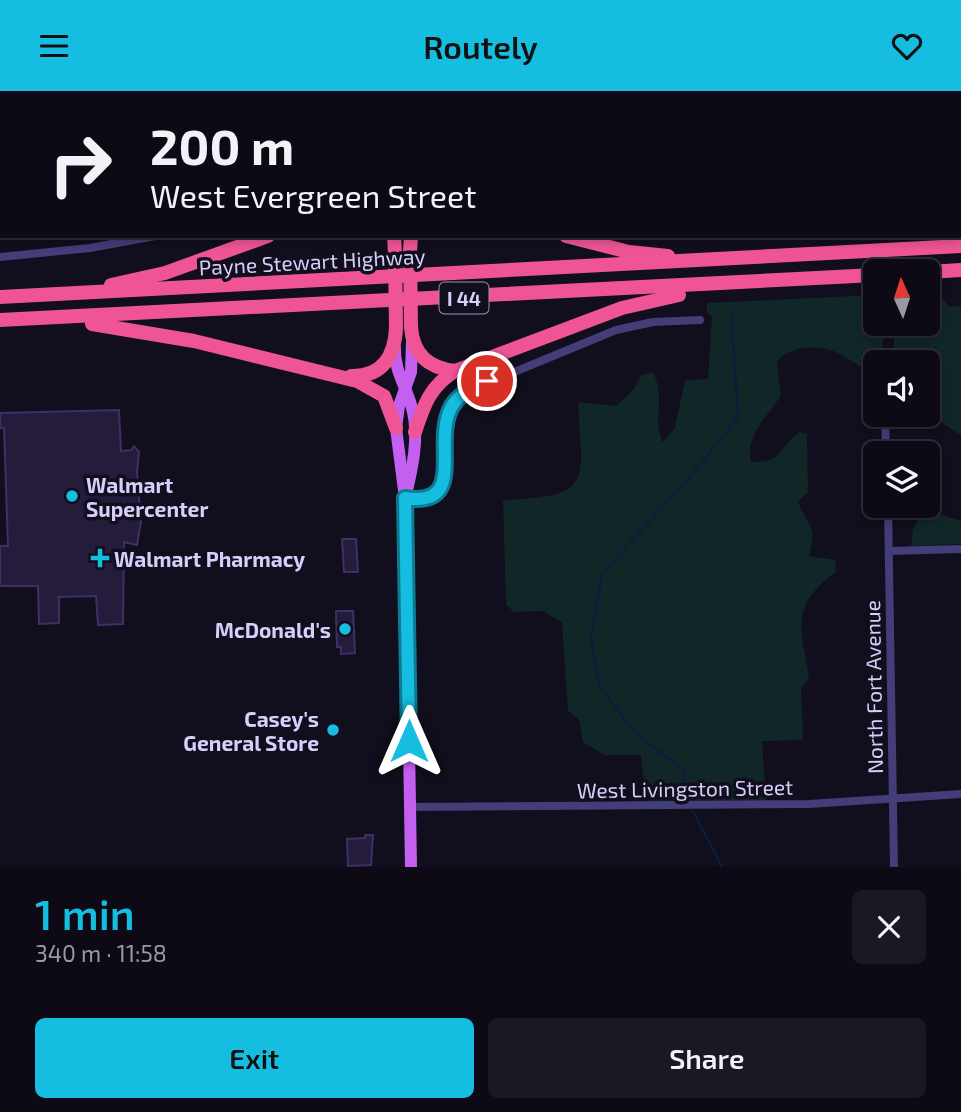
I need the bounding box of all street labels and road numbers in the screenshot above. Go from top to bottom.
street label: Payne Stewart Highway [198,243,426,279]
road number: I 44 [440,283,489,314]
street label: North Fort Avenue [859,600,887,774]
street label: West Livingston Street [577,774,793,802]

